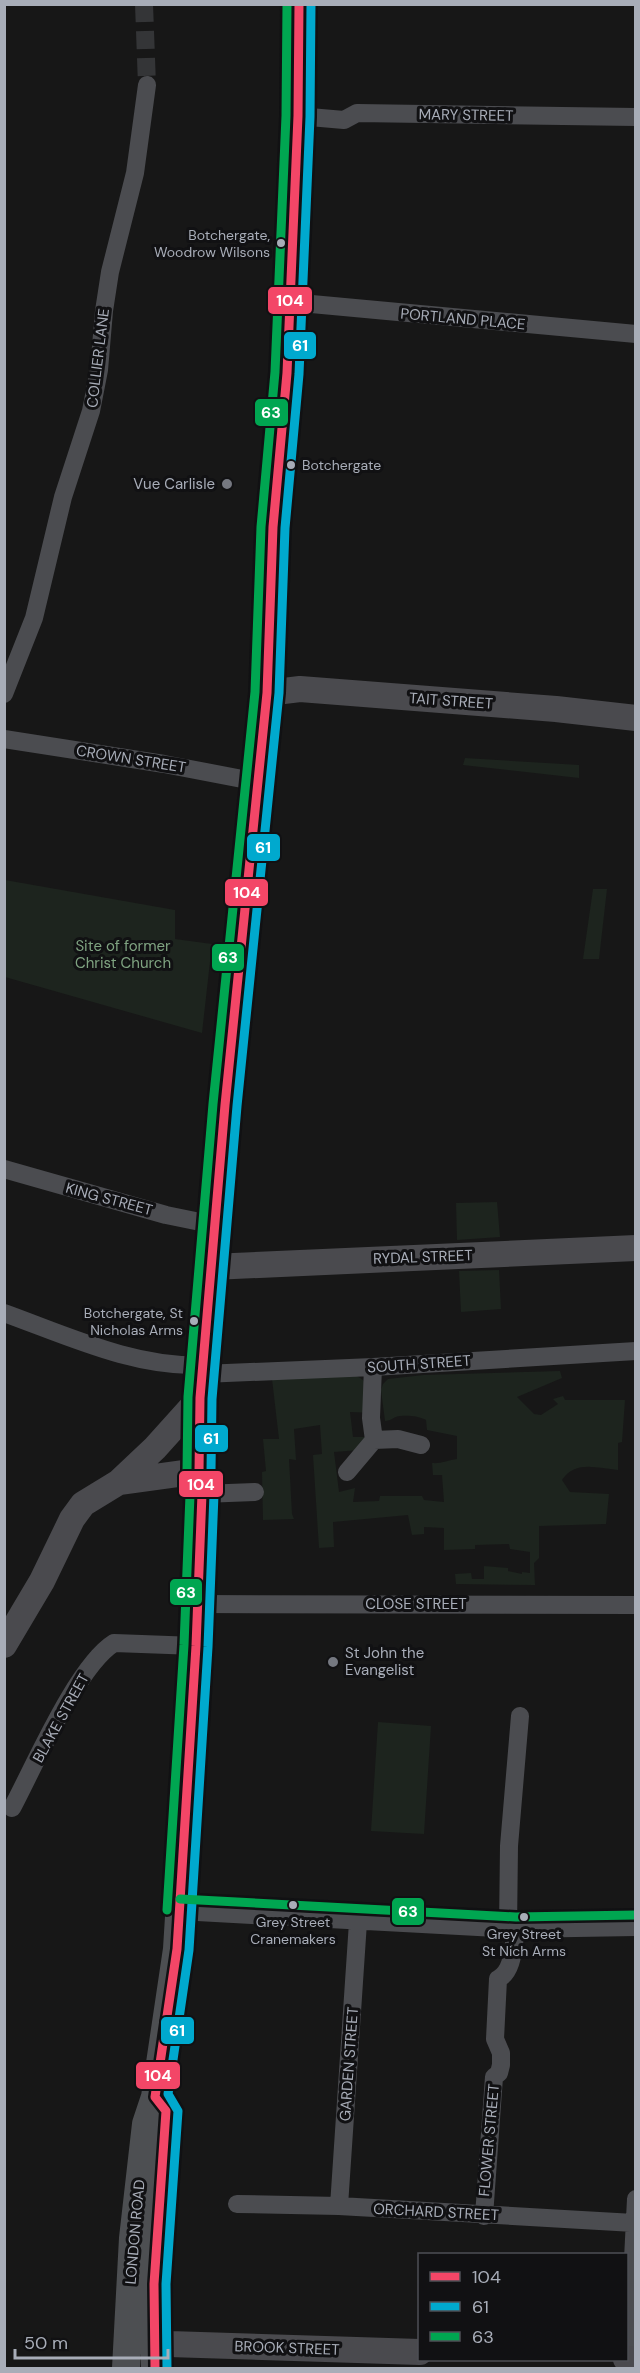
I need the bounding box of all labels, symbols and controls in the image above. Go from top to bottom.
street label: MARY STREET [418,104,514,126]
place label: Botchergate, Woodrow Wilsons [154,226,270,261]
marker: Botchergate, Woodrow Wilsons [275,237,287,249]
line badge: 104 [267,286,313,315]
text: 104 [276,290,304,311]
street label: PORTLAND PLACE [400,304,526,334]
street label: COLLIER LANE [82,307,114,409]
line badge: 61 [283,331,317,360]
text: 61 [292,335,308,356]
line badge: 63 [254,398,289,427]
text: 63 [261,402,281,423]
place label: Botchergate [302,456,381,474]
marker: Botchergate [285,459,297,471]
place label: Vue Carlisle [133,474,215,494]
marker: Vue Carlisle [220,477,234,491]
street label: TAIT STREET [408,688,494,714]
street label: CROWN STREET [75,740,187,778]
line badge: 61 [246,833,281,862]
text: 61 [255,837,271,858]
line badge: 104 [224,878,269,907]
text: 104 [233,882,261,903]
park label: Site of former Christ Church [75,936,171,973]
line badge: 63 [211,943,245,972]
text: 63 [218,947,238,968]
street label: KING STREET [63,1178,155,1220]
street label: RYDAL STREET [373,1245,473,1269]
place label: Botchergate, St Nicholas Arms [84,1304,183,1339]
marker: Botchergate, St Nicholas Arms [188,1315,200,1327]
street label: SOUTH STREET [366,1350,472,1378]
line badge: 61 [194,1424,229,1453]
text: 61 [203,1428,219,1449]
line badge: 104 [178,1470,224,1498]
text: 104 [187,1474,215,1495]
line badge: 63 [169,1578,203,1606]
text: 63 [176,1582,196,1603]
street label: CLOSE STREET [365,1594,467,1614]
place label: St John the Evangelist [345,1643,424,1680]
marker: St John the Evangelist [326,1655,340,1669]
street label: BLAKE STREET [28,1670,94,1766]
line badge: 63 [391,1897,425,1926]
marker: Grey Street Cranemakers [287,1899,299,1911]
text: 63 [398,1901,418,1922]
marker: Grey Street St Nich Arms [518,1911,530,1923]
place label: Grey Street Cranemakers [250,1913,336,1948]
place label: Grey Street St Nich Arms [482,1925,566,1960]
street label: GARDEN STREET [335,2006,363,2122]
line badge: 61 [160,2016,195,2045]
text: 61 [169,2020,185,2041]
line badge: 104 [135,2061,181,2090]
text: 104 [144,2065,172,2086]
street label: FLOWER STREET [474,2083,504,2197]
street label: LONDON ROAD [120,2179,150,2285]
street label: ORCHARD STREET [373,2199,499,2225]
legend [418,2253,628,2361]
text: 104 [472,2265,501,2289]
text: 61 [472,2295,489,2319]
scale bar [15,2322,168,2360]
text: 63 [472,2325,494,2349]
text: 50 m [24,2331,68,2355]
street label: BROOK STREET [234,2336,340,2360]

